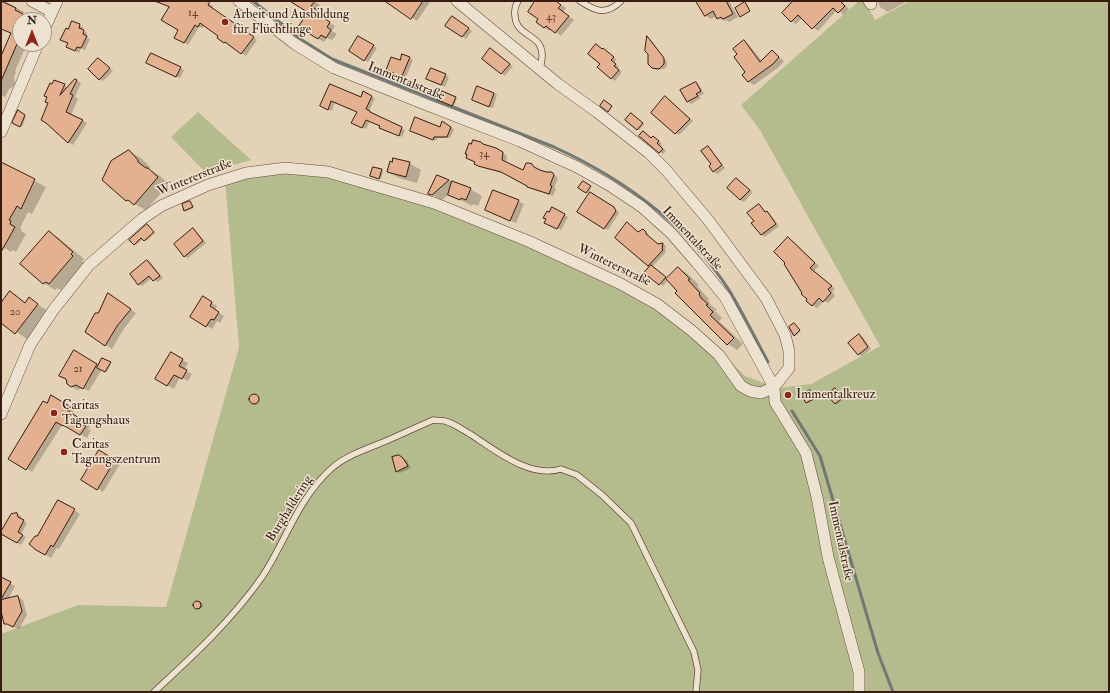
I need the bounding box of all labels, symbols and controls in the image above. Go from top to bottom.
house number: 14 [188,7,198,21]
place label: Arbeit und Ausbildung für Flüchtlinge [233,7,349,38]
house number: 43 [546,11,556,25]
north arrow [12,12,52,52]
text: N [27,14,37,27]
marker: Arbeit und Ausbildung für Flüchtlinge [220,17,230,27]
street label: Immentalstraße [365,59,447,105]
house number: 34 [479,148,489,162]
street label: Wintererstraße [155,156,235,200]
street label: Immentalstraße [658,204,726,274]
street label: Wintererstraße [575,242,653,290]
house number: 20 [9,306,21,320]
house number: 21 [73,363,83,377]
place label: Immentalkreuz [796,387,876,403]
marker: Immentalkreuz [783,390,793,400]
place label: Caritas Tagungshaus [62,398,130,429]
marker: Caritas Tagungshaus [49,408,59,418]
place label: Caritas Tagungszentrum [72,437,161,468]
marker: Caritas Tagungszentrum [59,447,69,457]
street label: Burghaldering [263,473,317,545]
street label: Immentalstraße [824,499,856,583]

